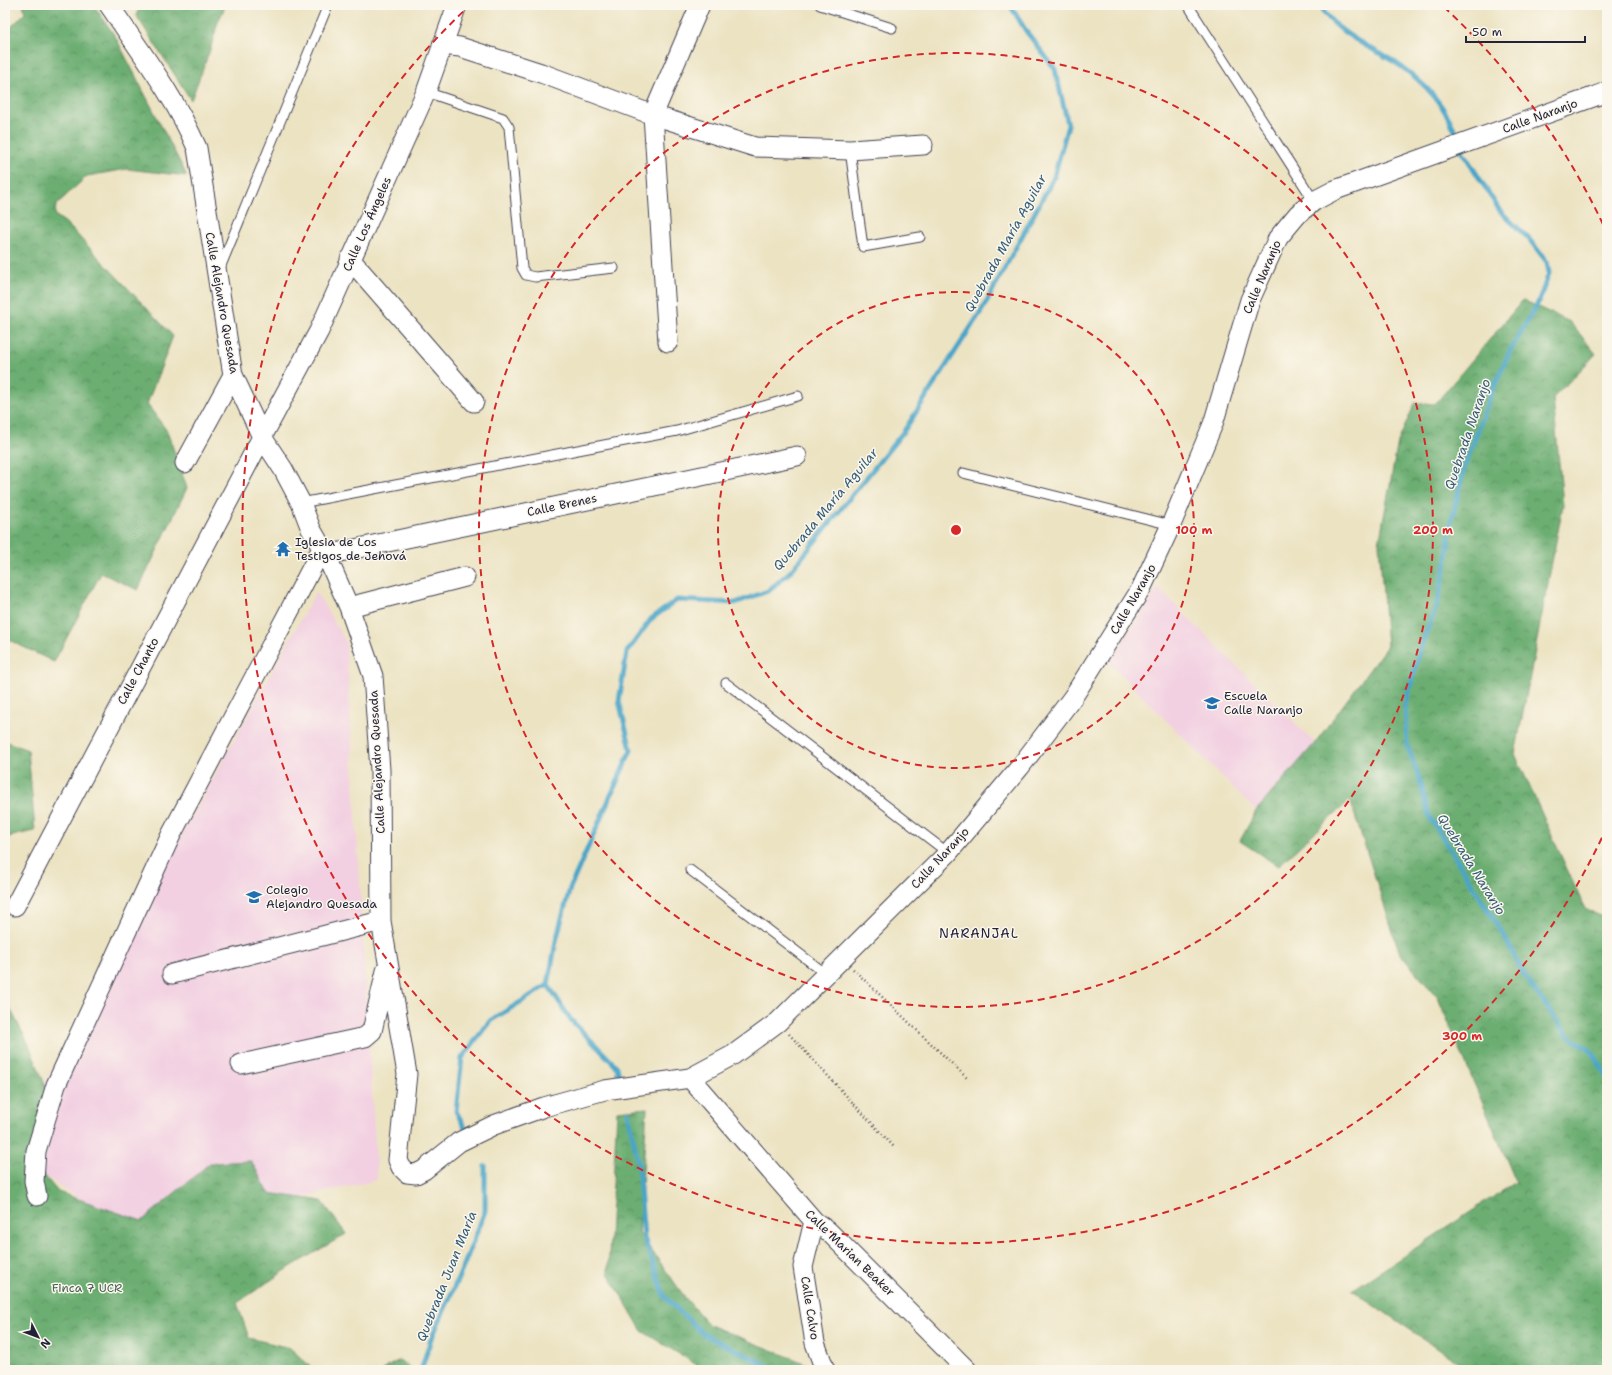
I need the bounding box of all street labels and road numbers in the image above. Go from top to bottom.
street label: Calle Naranjo [1500,95,1580,137]
street label: Calle Los Ángeles [339,174,395,274]
street label: Calle Alejandro Quesada [202,231,242,376]
street label: Calle Naranjo [1239,238,1285,316]
street label: Calle Brenes [526,490,599,520]
street label: Calle Naranjo [1106,561,1160,637]
street label: Calle Chanto [114,635,162,707]
street label: Calle Alejandro Quesada [365,689,389,834]
street label: Calle Naranjo [907,824,973,892]
street label: Calle Marian Beaker [802,1206,898,1300]
street label: Calle Calvo [797,1275,823,1341]

